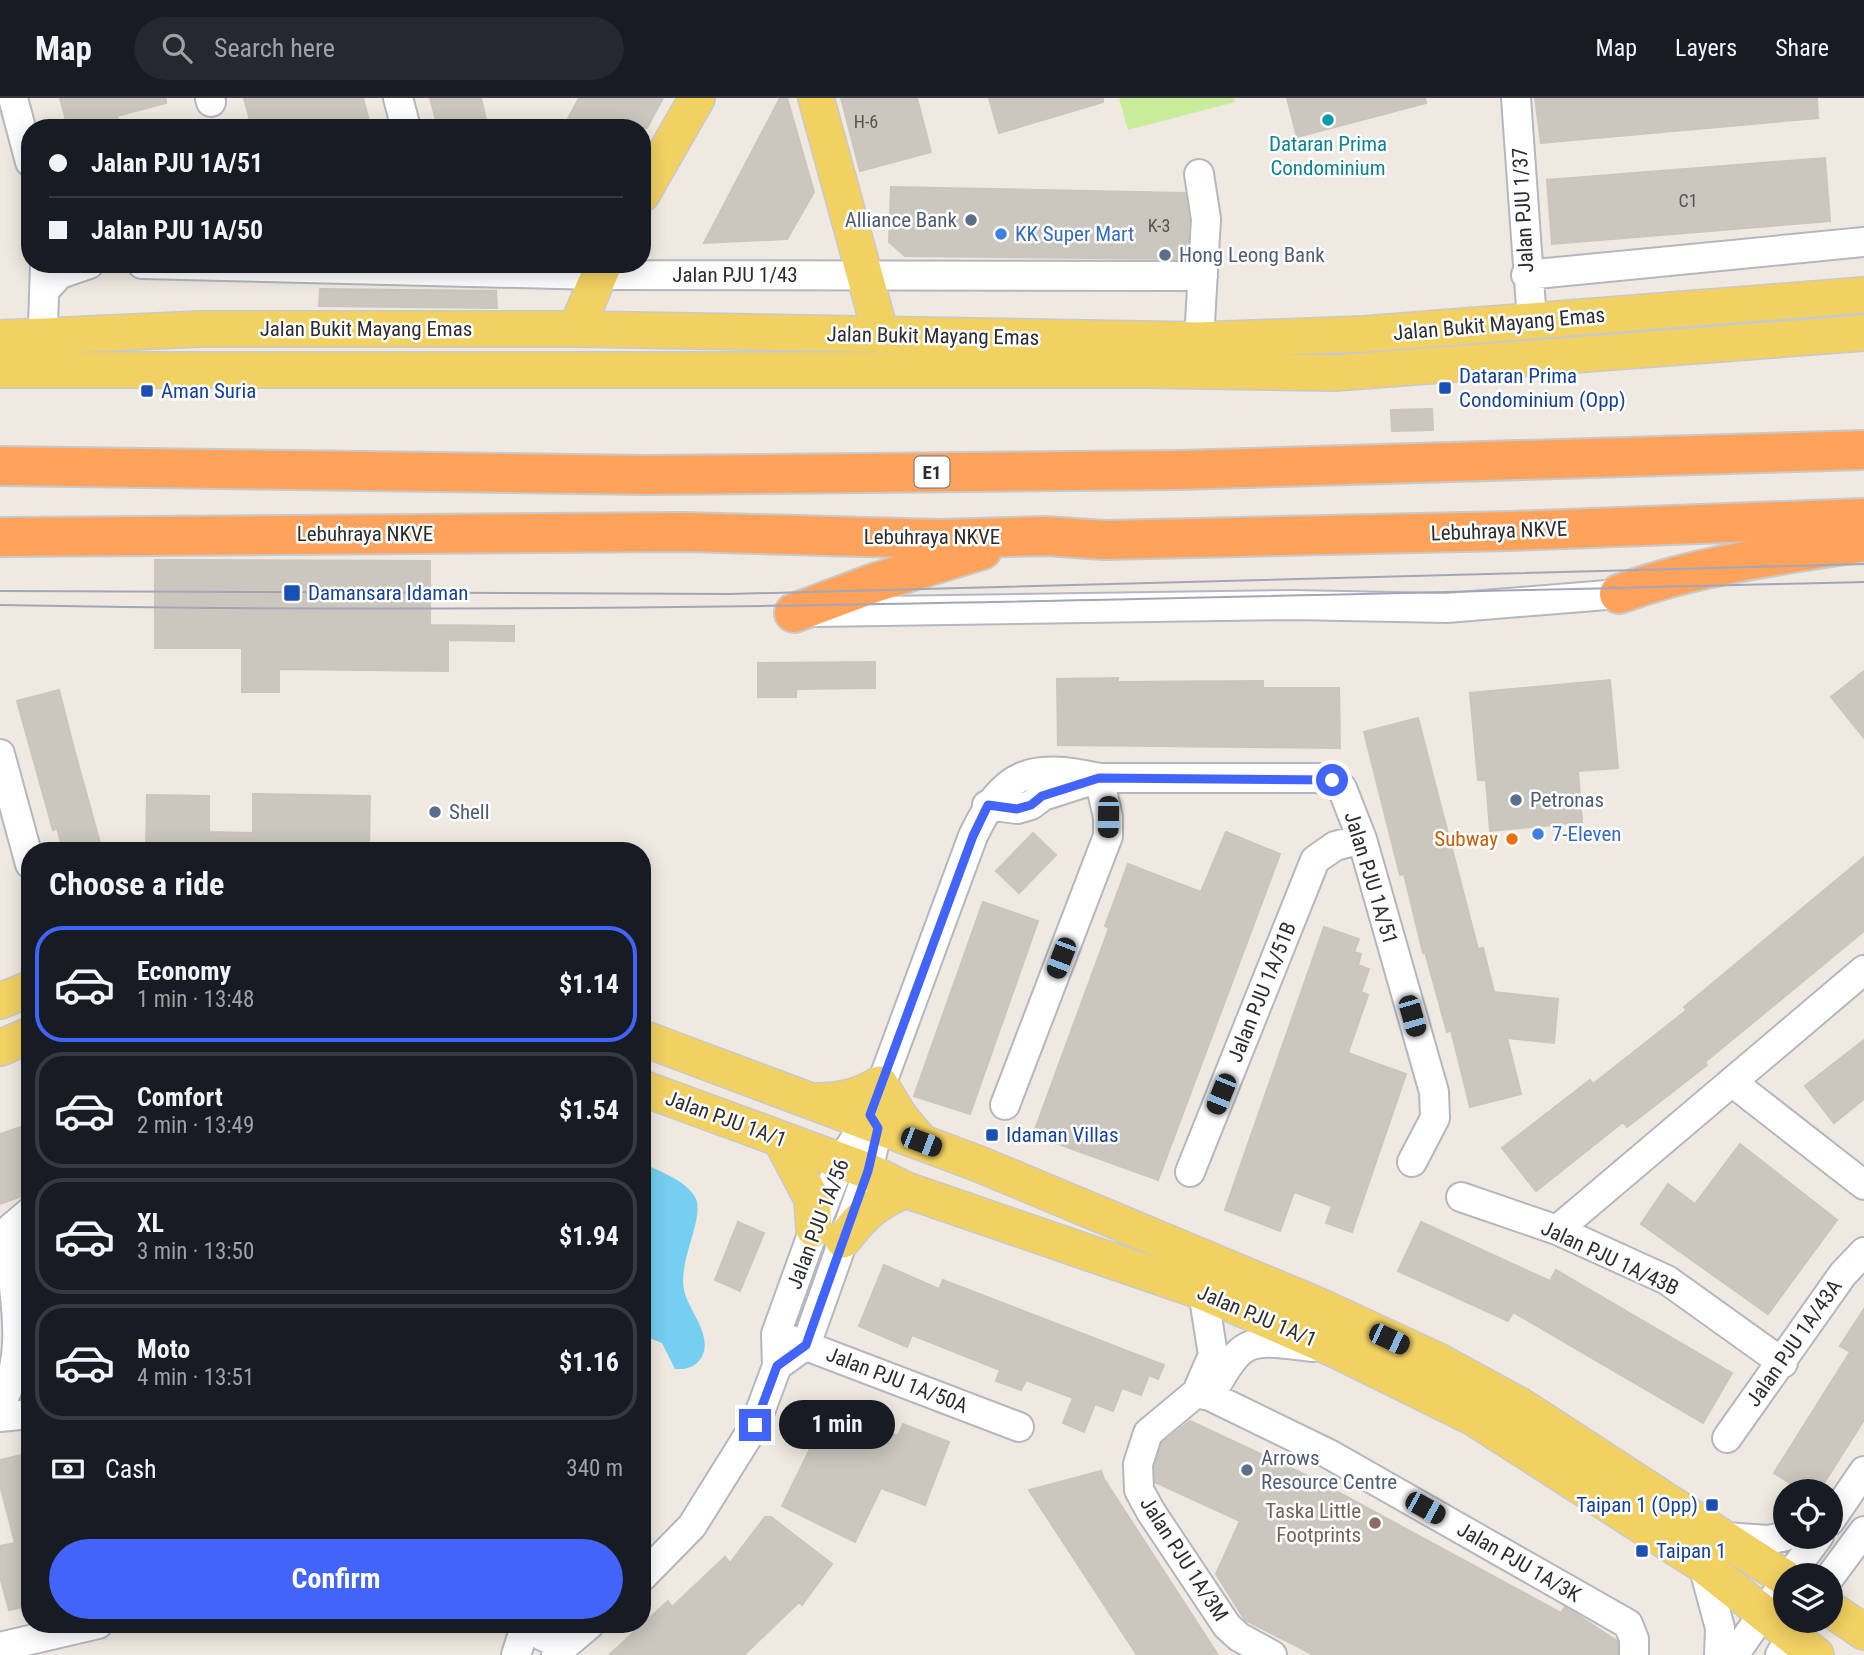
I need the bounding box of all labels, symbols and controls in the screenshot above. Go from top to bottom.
search box [134,17,624,80]
text: Map [35,29,92,68]
icon: search [158,29,196,67]
text: Search here [214,33,335,63]
text: Map [1596,34,1637,62]
text: Layers [1675,34,1737,62]
text: Share [1775,34,1829,62]
house number: H-6 [854,111,878,132]
marker: Dataran Prima Condominium [1320,112,1336,128]
place label: Dataran Prima Condominium [1269,132,1387,180]
street label: Jalan PJU 1/37 [1508,147,1538,273]
text: Jalan PJU 1A/51 [91,148,263,178]
house number: C1 [1678,190,1698,211]
place label: Alliance Bank [845,208,958,232]
marker: Alliance Bank [963,212,979,228]
text: Jalan PJU 1A/50 [91,215,263,245]
house number: K-3 [1148,215,1170,236]
place label: KK Super Mart [1015,222,1134,246]
marker: KK Super Mart [993,226,1009,242]
place label: Hong Leong Bank [1179,243,1325,267]
marker: Hong Leong Bank [1157,247,1173,263]
street label: Jalan PJU 1/43 [672,263,798,287]
street label: Jalan Bukit Mayang Emas [1392,303,1606,345]
street label: Jalan Bukit Mayang Emas [260,317,472,341]
street label: Jalan Bukit Mayang Emas [826,322,1040,350]
place label: Dataran Prima Condominium (Opp) [1459,364,1626,412]
place label: Aman Suria [161,379,256,403]
marker: Dataran Prima Condominium (Opp) [1437,380,1453,396]
marker: Aman Suria [139,383,155,399]
road number: E1 [914,456,950,488]
street label: Lebuhraya NKVE [1430,517,1568,545]
street label: Lebuhraya NKVE [297,522,433,546]
street label: Lebuhraya NKVE [864,525,1000,549]
place label: Damansara Idaman [308,581,468,605]
marker: Damansara Idaman [282,583,302,603]
route start [1316,764,1348,796]
place label: Petronas [1530,788,1604,812]
marker: Petronas [1508,792,1524,808]
car [1098,796,1119,838]
place label: Shell [449,800,490,824]
marker: Shell [427,804,443,820]
street label: Jalan PJU 1A/51 [1339,809,1403,947]
place label: 7-Eleven [1552,822,1621,846]
marker: 7-Eleven [1530,826,1546,842]
place label: Subway [1434,827,1498,851]
marker: Subway [1504,831,1520,847]
text: Choose a ride [49,865,224,903]
street label: Jalan PJU 1A/51B [1223,918,1301,1066]
car [1044,935,1079,981]
icon: car [53,953,116,1016]
text: Economy [137,956,231,986]
text: $1.14 [559,969,619,999]
text: 1 min · 13:48 [137,986,254,1013]
car [1397,993,1428,1039]
car [1204,1071,1239,1117]
icon: car [53,1079,116,1142]
text: Comfort [137,1082,223,1112]
street label: Jalan PJU 1A/1 [662,1086,790,1152]
text: $1.54 [559,1095,619,1125]
text: 2 min · 13:49 [137,1112,254,1139]
place label: Idaman Villas [1006,1123,1118,1147]
car [898,1125,945,1159]
marker: Idaman Villas [984,1127,1000,1143]
street label: Jalan PJU 1A/56 [782,1156,854,1292]
icon: car [53,1205,116,1268]
text: XL [137,1208,164,1238]
street label: Jalan PJU 1A/43B [1537,1216,1683,1300]
text: $1.94 [559,1221,619,1251]
text: 3 min · 13:50 [137,1238,254,1265]
street label: Jalan PJU 1A/43A [1741,1275,1847,1411]
street label: Jalan PJU 1A/1 [1194,1280,1320,1352]
car [1366,1321,1413,1357]
icon: car [53,1331,116,1394]
text: Moto [137,1334,190,1364]
street label: Jalan PJU 1A/50A [823,1342,971,1418]
text: $1.16 [559,1347,619,1377]
text: 4 min · 13:51 [137,1364,254,1391]
callout: 1 min [780,1400,895,1450]
route end [739,1409,771,1441]
text: 1 min [811,1411,863,1438]
place label: Arrows Resource Centre [1261,1446,1397,1494]
icon: cash [49,1450,87,1488]
text: Cash [105,1454,157,1484]
text: 340 m [566,1455,623,1482]
marker: Arrows Resource Centre [1239,1462,1255,1478]
map controls [1773,1479,1843,1633]
button: locate [1773,1479,1843,1549]
car [1402,1489,1449,1527]
street label: Jalan PJU 1A/3M [1135,1493,1233,1625]
place label: Taipan 1 (Opp) [1576,1493,1698,1517]
marker: Taipan 1 (Opp) [1704,1497,1720,1513]
place label: Taska Little Footprints [1265,1499,1361,1547]
marker: Taska Little Footprints [1367,1515,1383,1531]
street label: Jalan PJU 1A/3K [1453,1517,1585,1607]
button: Confirm [49,1539,623,1619]
place label: Taipan 1 [1656,1539,1726,1563]
marker: Taipan 1 [1634,1543,1650,1559]
button: layers [1773,1563,1843,1633]

